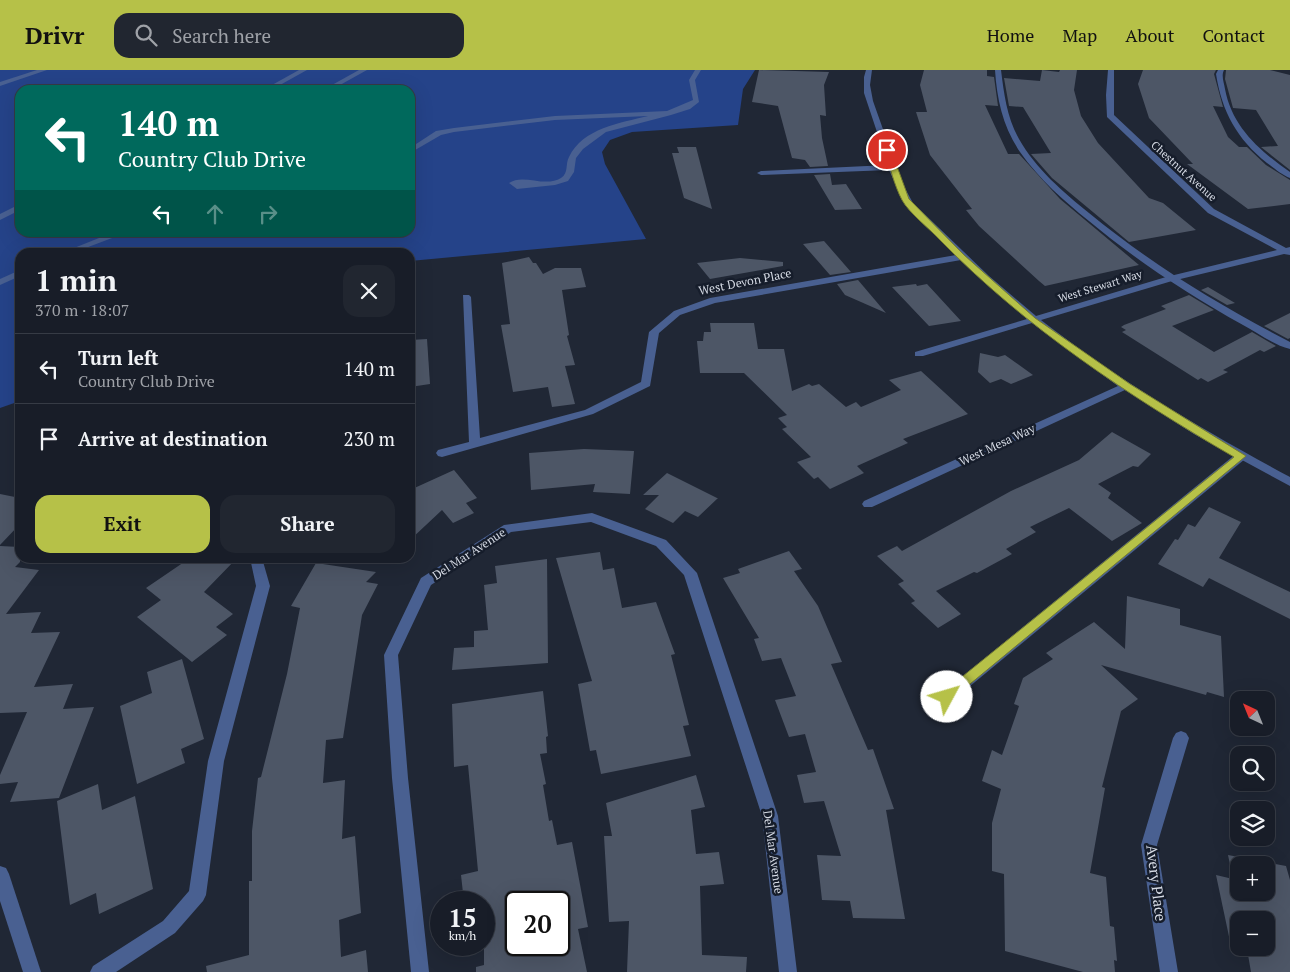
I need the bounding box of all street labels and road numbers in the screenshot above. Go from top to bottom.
street label: Chestnut Avenue [1148,138,1220,204]
street label: West Devon Place [697,265,793,298]
street label: West Stewart Way [1056,266,1144,305]
street label: West Mesa Way [956,420,1038,469]
street label: Del Mar Avenue [429,524,508,583]
street label: Del Mar Avenue [760,809,787,895]
street label: Avery Place [1142,844,1172,922]

